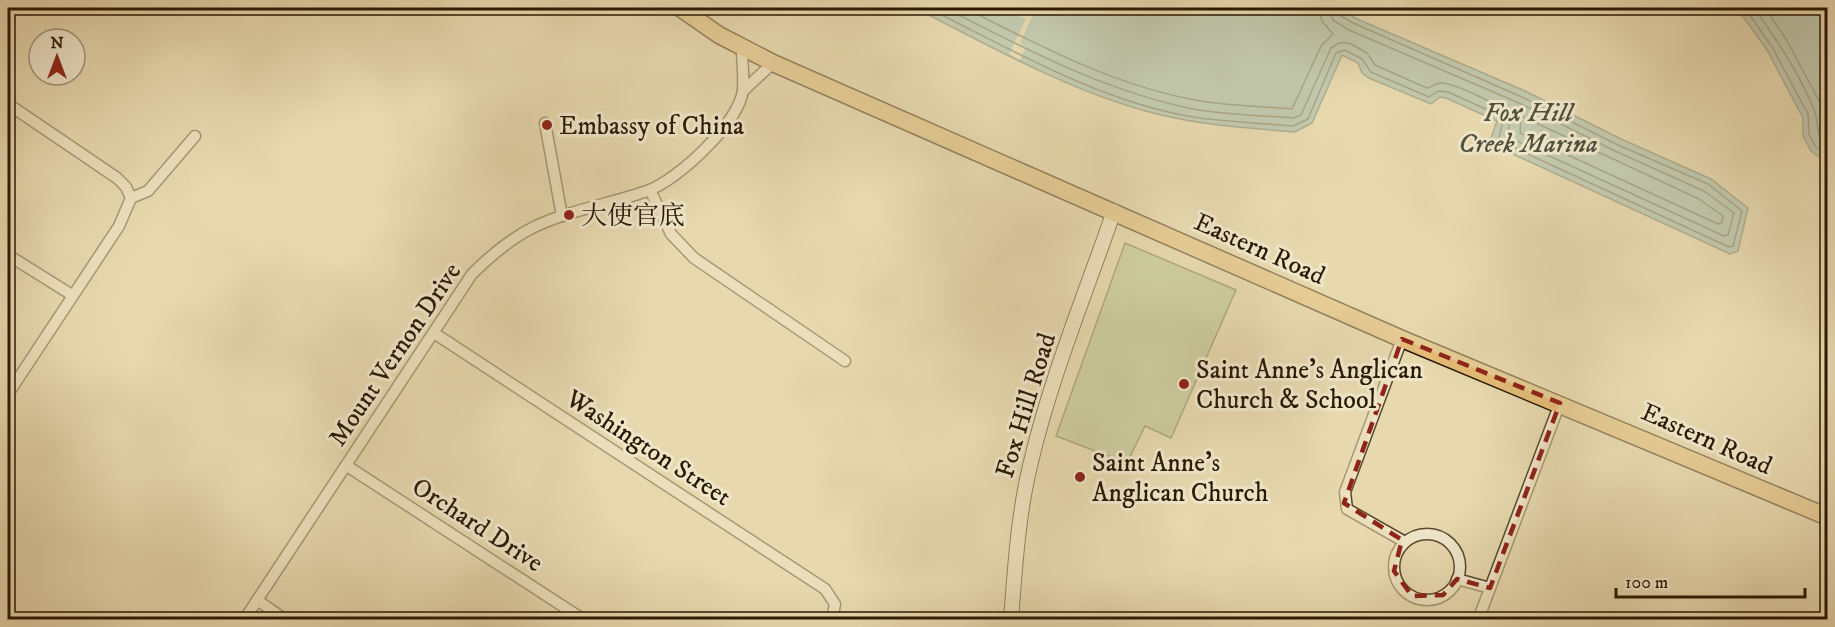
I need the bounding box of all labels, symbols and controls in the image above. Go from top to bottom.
north arrow [27,27,87,87]
text: N [50,33,64,53]
water label: Fox Hill Creek Marina [1458,96,1598,161]
place label: Embassy of China [559,110,744,143]
marker: Embassy of China [540,118,554,132]
place label: 大使官底 [581,200,685,233]
street label: Eastern Road [1189,206,1330,293]
marker: 大使官底 [562,208,576,222]
street label: Mount Vernon Drive [322,257,469,453]
street label: Fox Hill Road [989,329,1064,482]
place label: Saint Anne's Anglican Church & School [1196,354,1423,417]
marker: Saint Anne's Anglican Church & School [1177,377,1191,391]
street label: Washington Street [559,382,737,514]
street label: Eastern Road [1636,396,1777,483]
place label: Saint Anne's Anglican Church [1092,447,1269,510]
marker: Saint Anne's Anglican Church [1073,470,1087,484]
street label: Orchard Drive [405,471,549,580]
scale bar [1616,561,1805,599]
text: 100 m [1625,572,1668,594]

